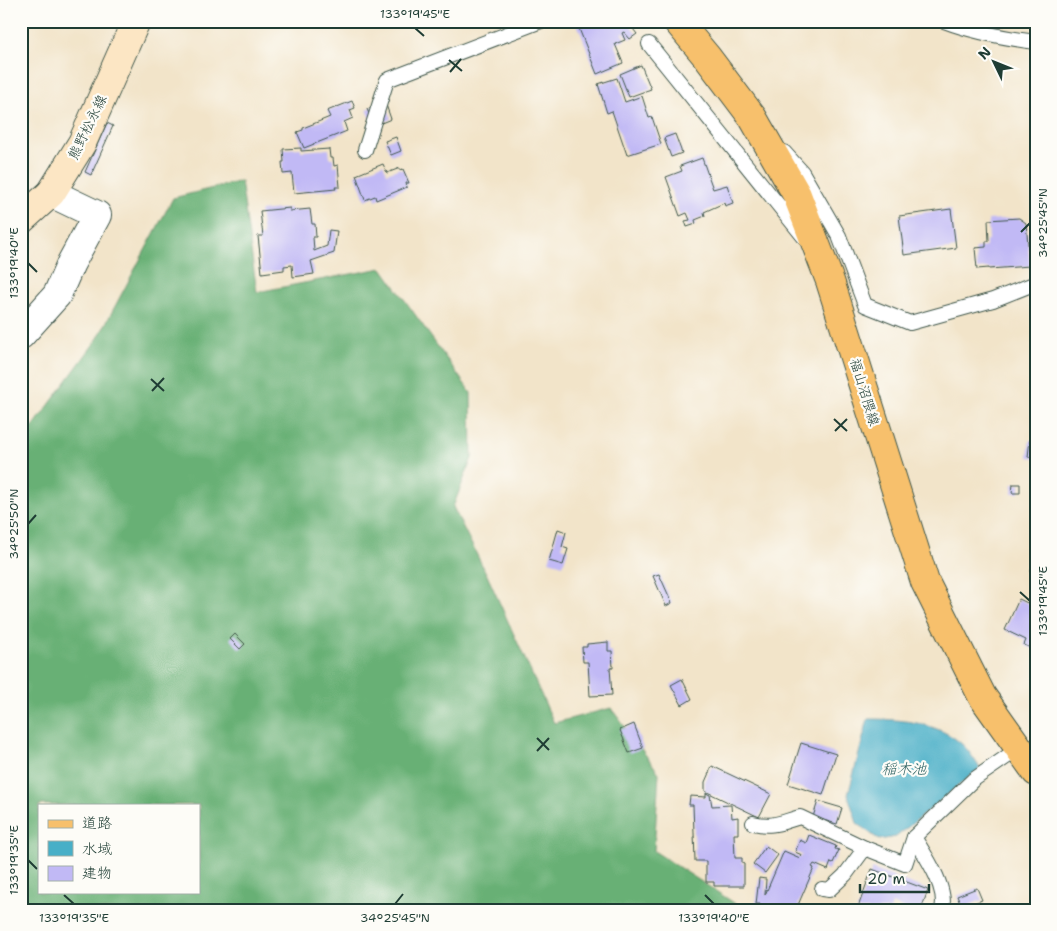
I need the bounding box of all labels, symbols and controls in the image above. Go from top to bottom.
text: 133°19'45"E [380,6,450,22]
north arrow [970,38,1020,88]
text: N [974,43,995,63]
street label: 熊野松永線 [64,92,110,162]
text: 34°25'45"N [1035,188,1051,258]
text: 133°19'40"E [6,227,22,299]
street label: 福山沼隈線 [846,356,884,428]
text: 34°25'50"N [6,489,22,559]
text: 133°19'45"E [1035,566,1051,636]
water label: 稲木池 [881,759,927,779]
legend [38,804,200,894]
text: 道路 [82,813,112,833]
text: 133°19'35"E [6,825,22,895]
text: 水域 [82,839,112,859]
scale bar [860,861,928,893]
text: 建物 [82,863,112,883]
text: 20 m [867,869,906,889]
text: 133°19'35"E [39,910,109,926]
text: 34°25'45"N [360,910,430,926]
text: 133°19'40"E [678,910,750,926]

